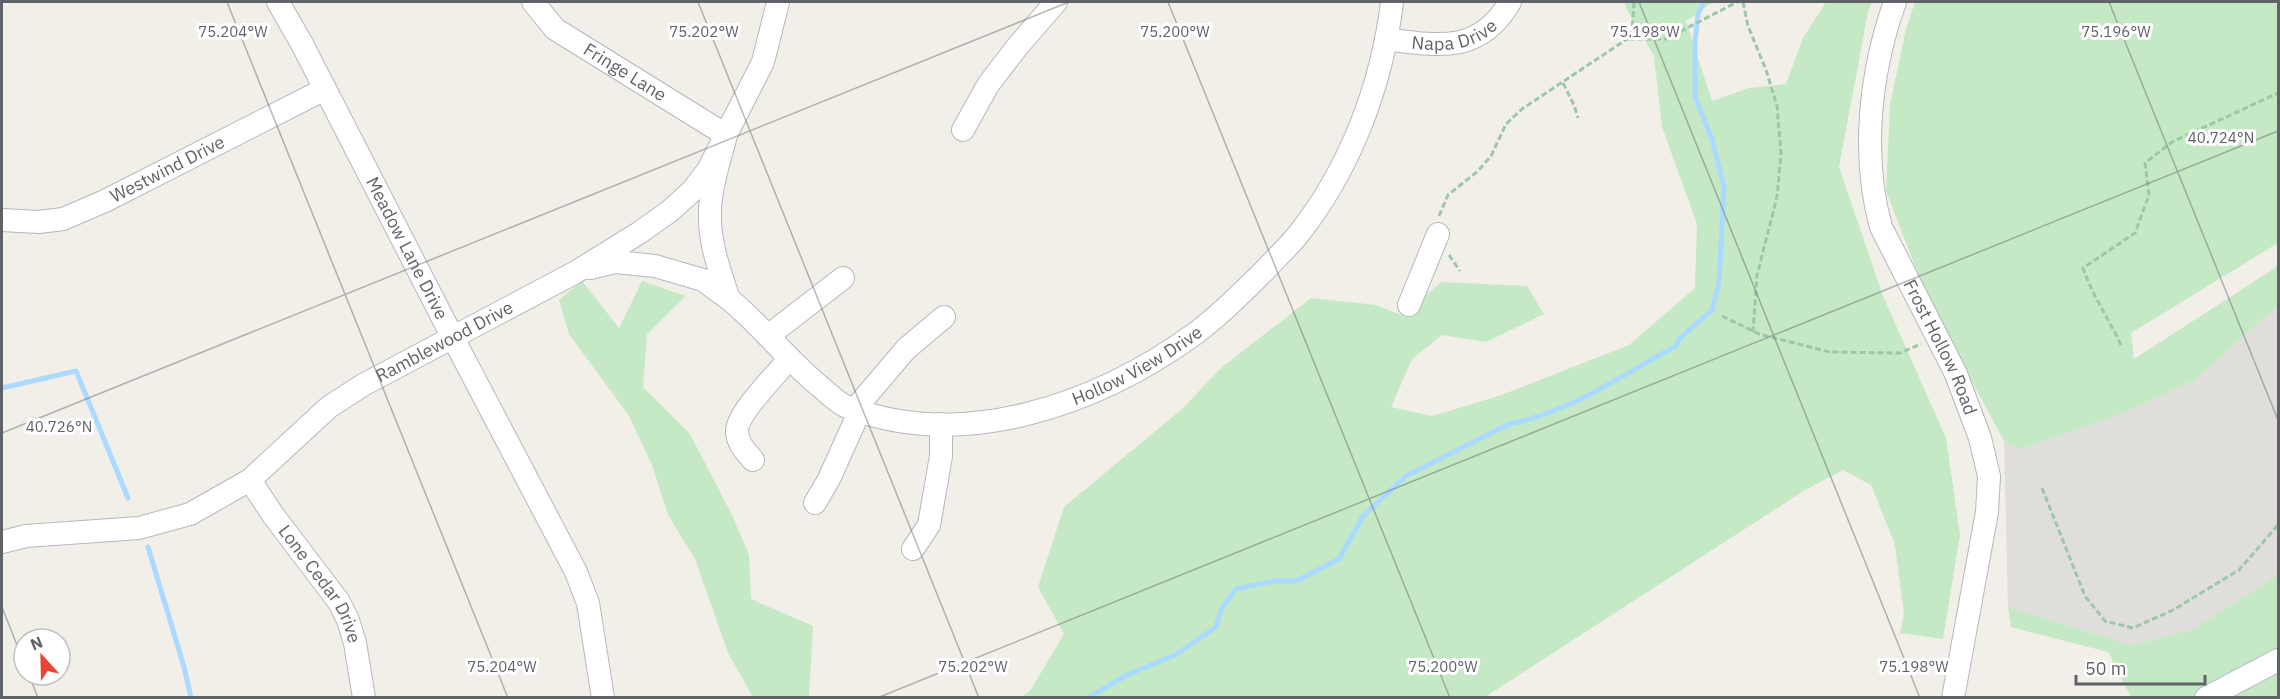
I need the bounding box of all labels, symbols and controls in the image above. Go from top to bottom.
street label: Napa Drive [1411,14,1502,55]
text: 75.204°W [198,22,268,41]
text: 75.202°W [669,22,739,41]
text: 75.200°W [1140,22,1210,41]
text: 75.198°W [1610,22,1680,41]
text: 75.196°W [2081,22,2151,41]
street label: Fringe Lane [579,38,671,106]
text: 40.724°N [2188,128,2254,147]
street label: Westwind Drive [106,130,229,208]
street label: Meadow Lane Drive [361,173,454,323]
street label: Frost Hollow Road [1899,275,1982,418]
street label: Ramblewood Drive [371,296,517,387]
street label: Hollow View Drive [1068,320,1207,410]
text: 40.726°N [26,417,92,436]
street label: Lone Cedar Drive [274,520,366,646]
north arrow [12,627,72,687]
text: N [27,632,46,655]
scale bar [2076,648,2205,686]
text: 75.204°W [467,657,537,676]
text: 75.202°W [938,657,1008,676]
text: 75.200°W [1408,657,1478,676]
text: 75.198°W [1879,657,1949,676]
text: 50 m [2085,657,2127,680]

